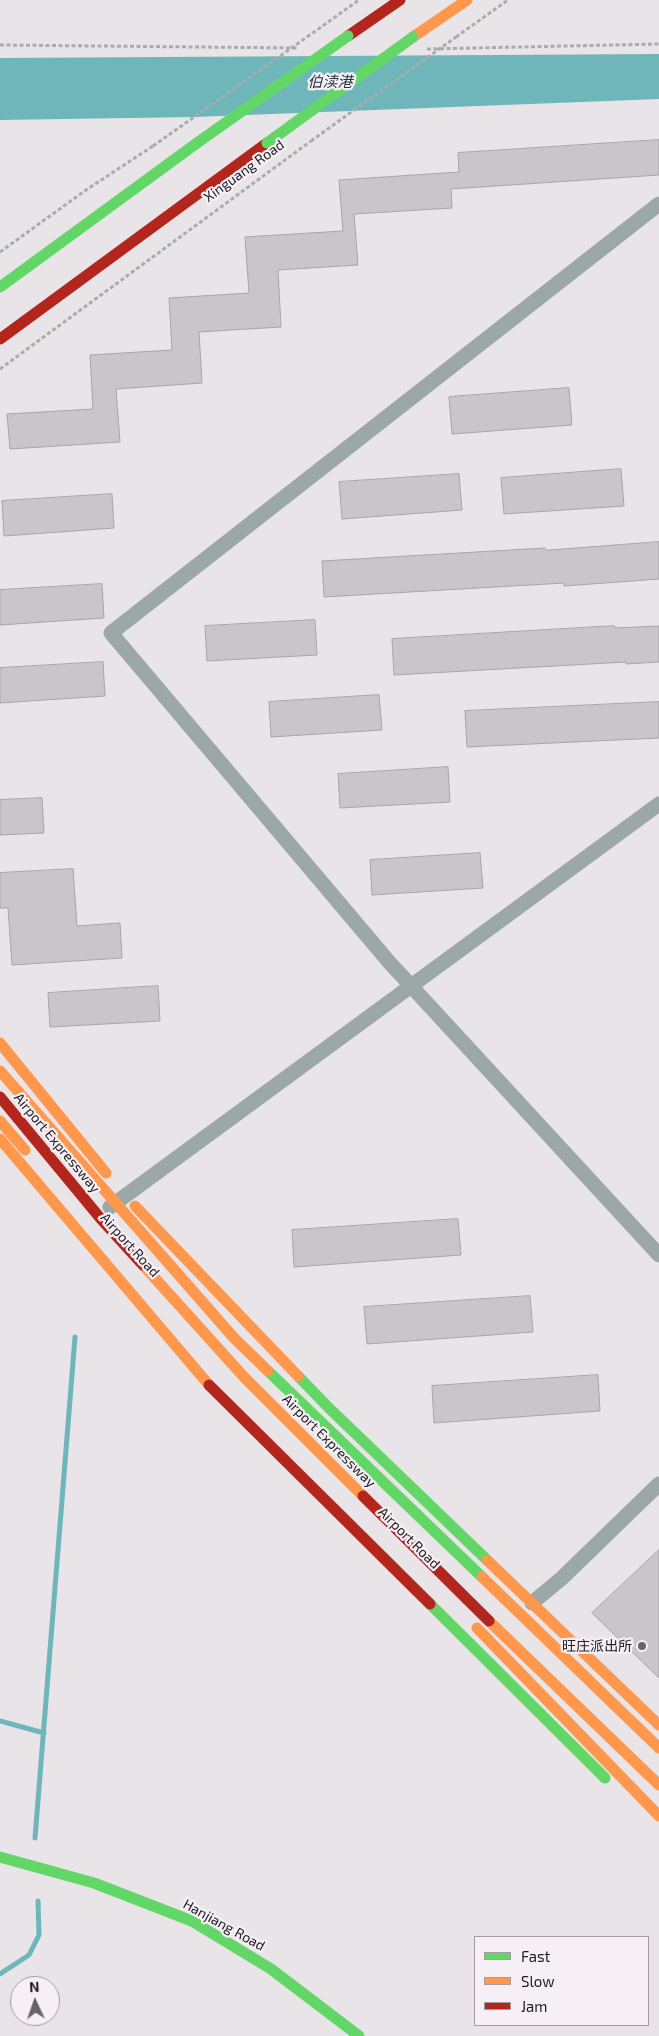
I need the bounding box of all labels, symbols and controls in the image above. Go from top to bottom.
water label: 伯渎港 [308,73,352,91]
street label: Xinguang Road [201,136,287,206]
street label: Airport Expressway [10,1090,104,1196]
street label: Airport Road [97,1210,163,1280]
street label: Airport Expressway [279,1391,379,1491]
street label: Airport Road [375,1504,443,1572]
place label: 旺庄派出所 [562,1638,632,1654]
marker: 旺庄派出所 [636,1640,648,1652]
street label: Hanjiang Road [180,1896,268,1954]
legend [474,1936,649,2026]
text: Fast [521,1947,550,1965]
text: Slow [521,1972,555,1990]
north arrow [10,1976,60,2026]
text: N [29,1978,40,1995]
text: Jam [521,1997,547,2015]

